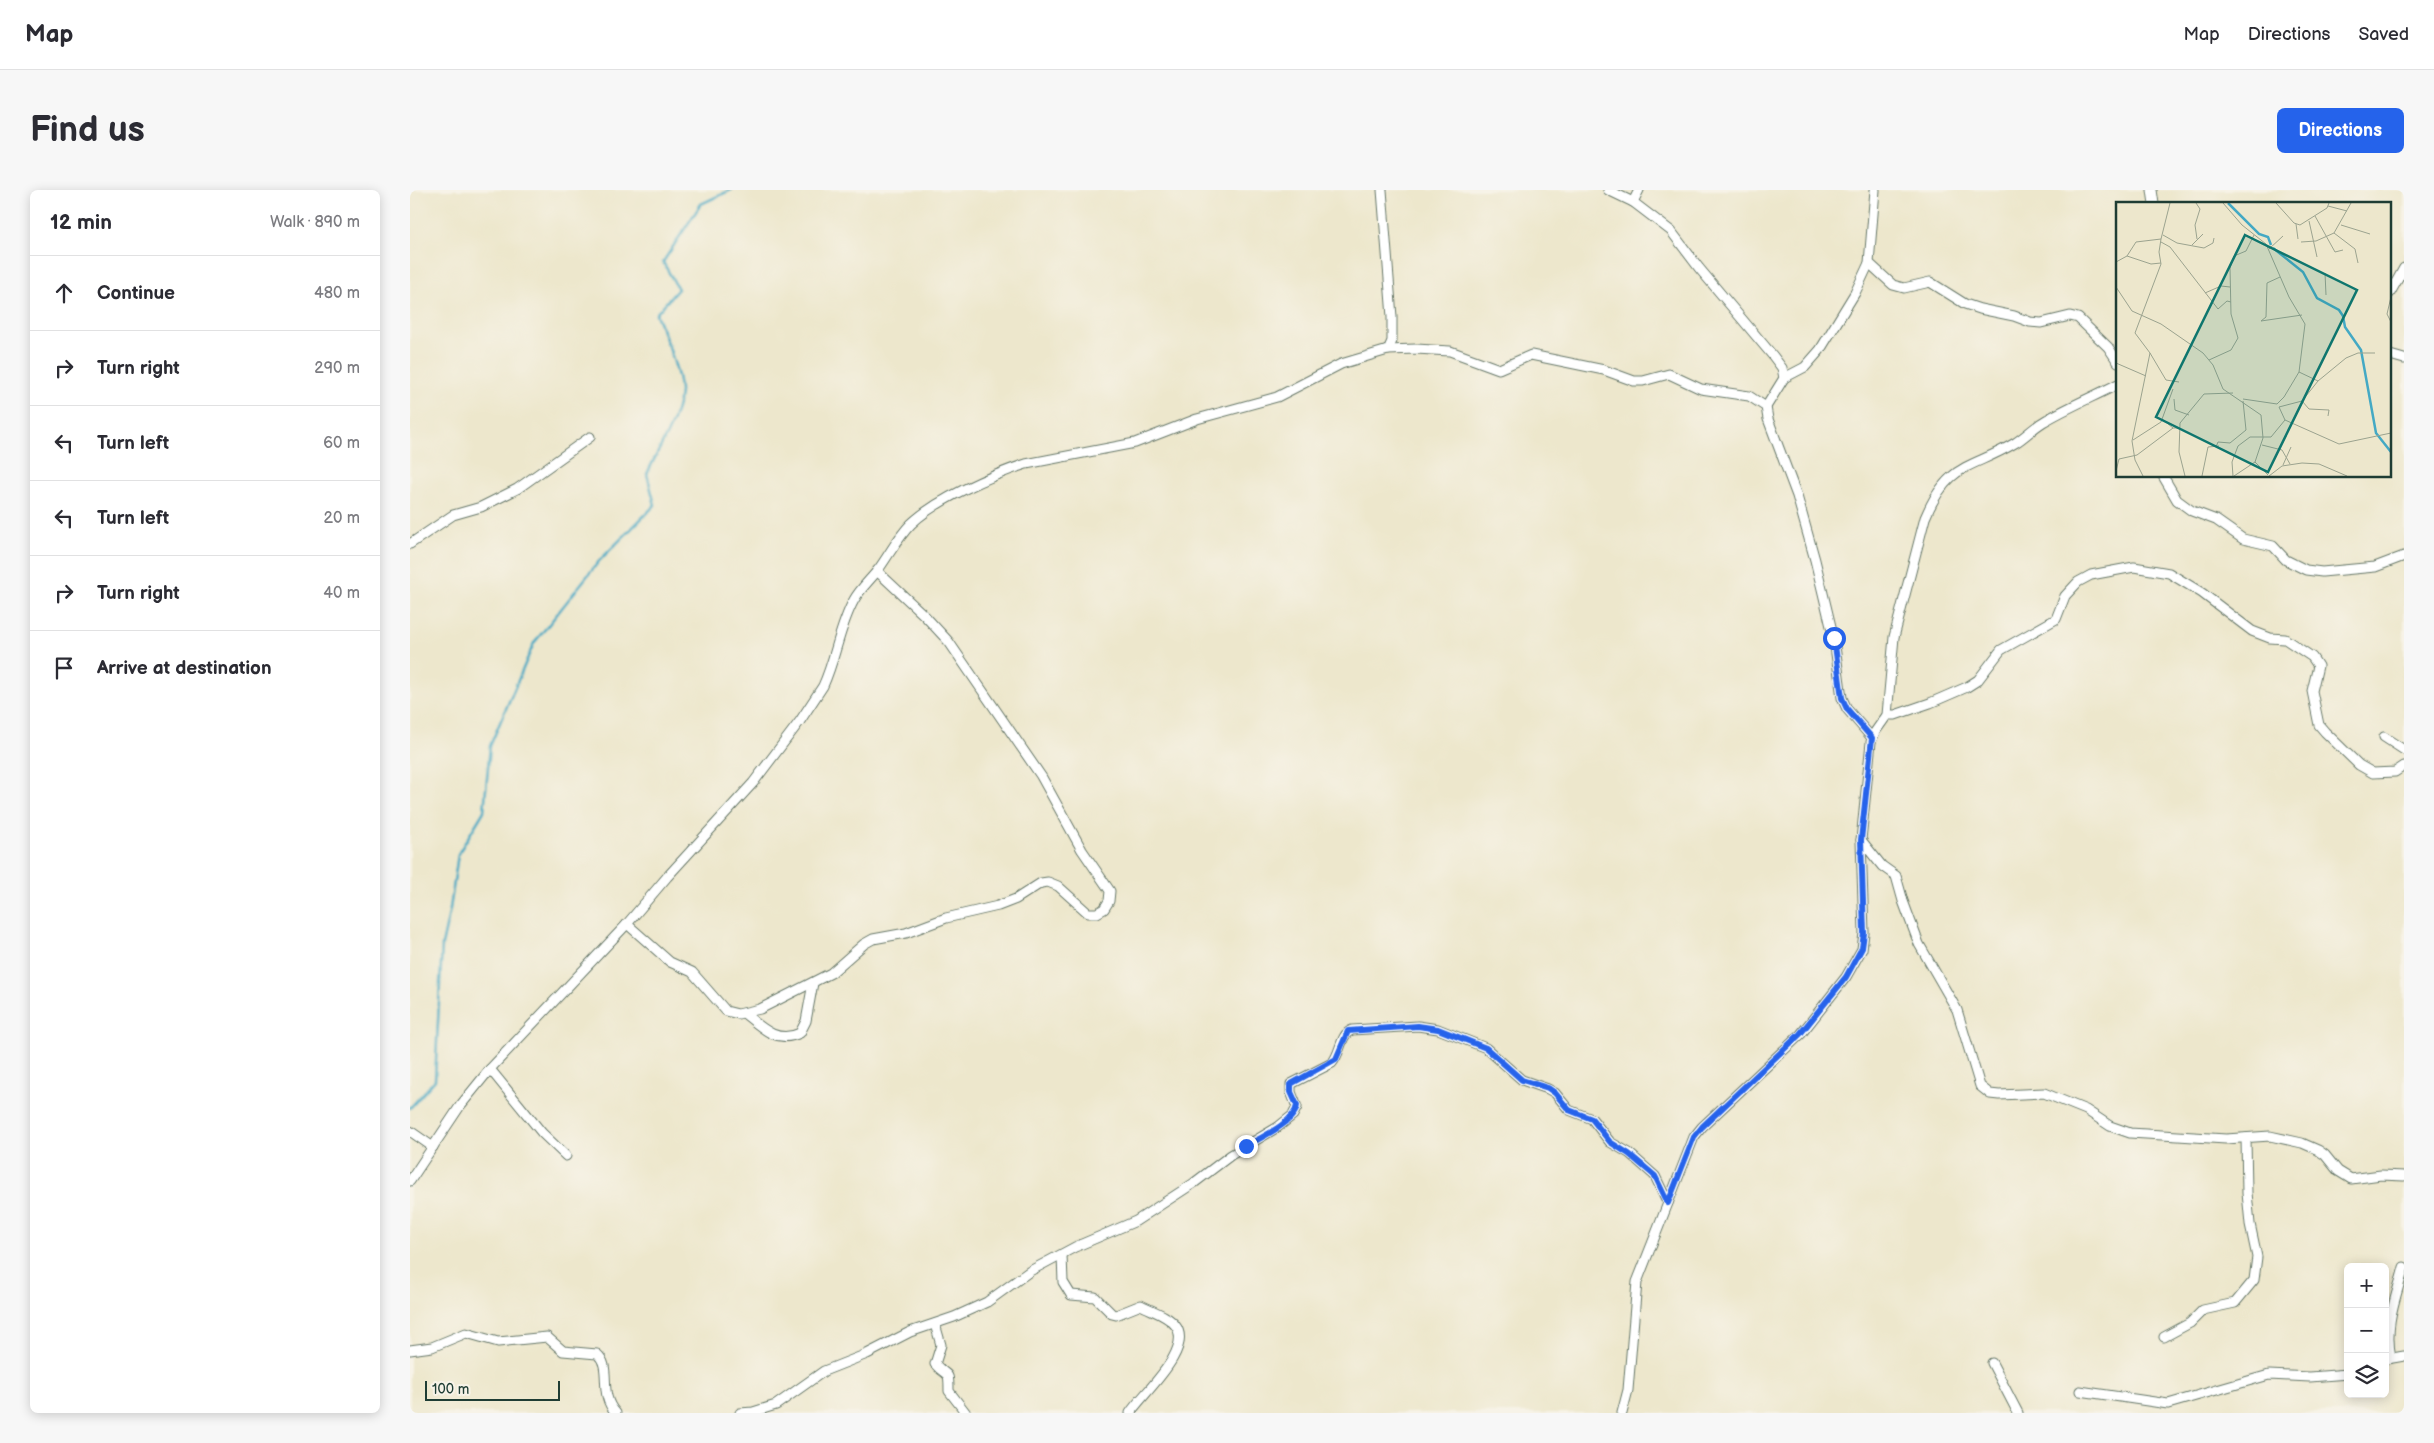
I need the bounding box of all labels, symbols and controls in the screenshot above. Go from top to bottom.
text: Map [25,20,73,49]
text: Map [2184,24,2220,45]
text: Directions [2248,24,2330,45]
text: Saved [2358,24,2409,45]
button: Directions [2277,108,2404,153]
text: Find us [30,109,145,152]
inset map [2116,202,2392,478]
text: 12 min [50,210,112,235]
text: Walk · 890 m [270,213,360,232]
icon: ahead [50,279,78,307]
text: Continue [97,282,175,305]
text: 480 m [314,284,360,303]
icon: right [50,354,78,382]
text: Turn right [97,357,180,380]
text: 290 m [314,359,360,378]
icon: left [50,429,78,457]
text: Turn left [97,432,169,455]
text: 60 m [323,434,360,453]
icon: left [50,504,78,532]
text: Turn left [97,507,169,530]
text: 20 m [324,509,360,528]
icon: right [50,579,78,607]
text: Turn right [97,582,180,605]
text: 40 m [323,584,360,603]
route start [1823,627,1846,650]
icon: arrive [50,654,78,682]
text: Arrive at destination [97,657,272,680]
route end [1235,1135,1258,1158]
map controls [2344,1263,2389,1398]
button: + [2344,1263,2389,1308]
button: − [2344,1308,2389,1353]
button: layers [2344,1353,2389,1398]
scale bar [425,1378,560,1401]
text: 100 m [432,1381,469,1398]

